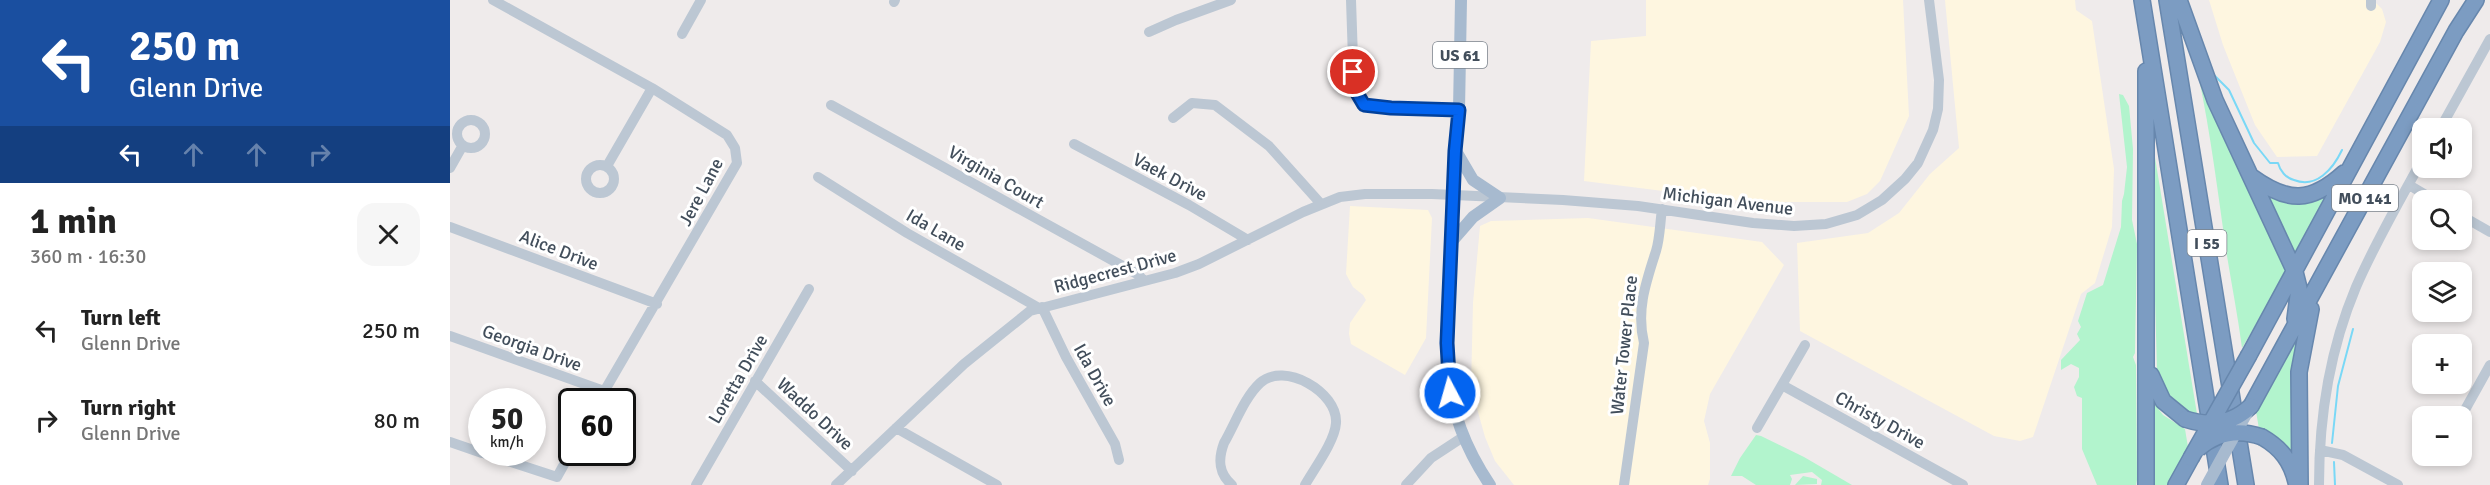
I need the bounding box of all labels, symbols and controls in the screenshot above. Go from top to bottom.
text: 250 m [129,21,240,72]
icon: left [30,24,108,102]
road number: US 61 [1433,42,1487,68]
pin [1327,46,1378,97]
icon: arrive [1336,55,1369,88]
text: Glenn Drive [129,72,263,105]
map controls [2412,118,2472,466]
button: sound [2412,118,2472,178]
icon: left [114,138,147,171]
icon: ahead [177,138,210,171]
icon: ahead [240,138,273,171]
icon: right [303,138,336,171]
street label: Virginia Court [944,141,1048,213]
street label: Vaek Drive [1129,148,1211,206]
street label: Jere Lane [674,154,728,230]
street label: Michigan Avenue [1662,182,1794,220]
road number: MO 141 [2332,185,2398,211]
button: search [2412,190,2472,250]
text: 1 min [30,199,117,244]
button: close [357,203,420,266]
street label: Ida Lane [902,204,970,256]
street label: Alice Drive [517,225,601,275]
road number: I 55 [2188,230,2226,256]
text: 360 m · 16:30 [30,244,146,269]
street label: Ridgecrest Drive [1051,244,1179,298]
button: layers [2412,262,2472,322]
street label: Water Tower Place [1606,274,1642,416]
text: Turn left [81,304,161,331]
icon: left [30,314,63,347]
text: 250 m [362,317,420,344]
street label: Georgia Drive [479,320,585,376]
street label: Loretta Drive [704,330,772,428]
text: Glenn Drive [81,331,181,356]
button: + [2412,334,2472,394]
street label: Ida Drive [1069,340,1121,410]
position arrow [1418,361,1482,425]
street label: Waddo Drive [772,373,858,455]
street label: Christy Drive [1831,386,1929,454]
speed limit sign: 60 [558,388,636,466]
text: Turn right [81,394,176,421]
text: 50 [491,401,523,438]
icon: right [30,404,63,437]
button: − [2412,406,2472,466]
text: 80 m [374,407,420,434]
text: Glenn Drive [81,421,181,446]
text: km/h [490,433,524,451]

